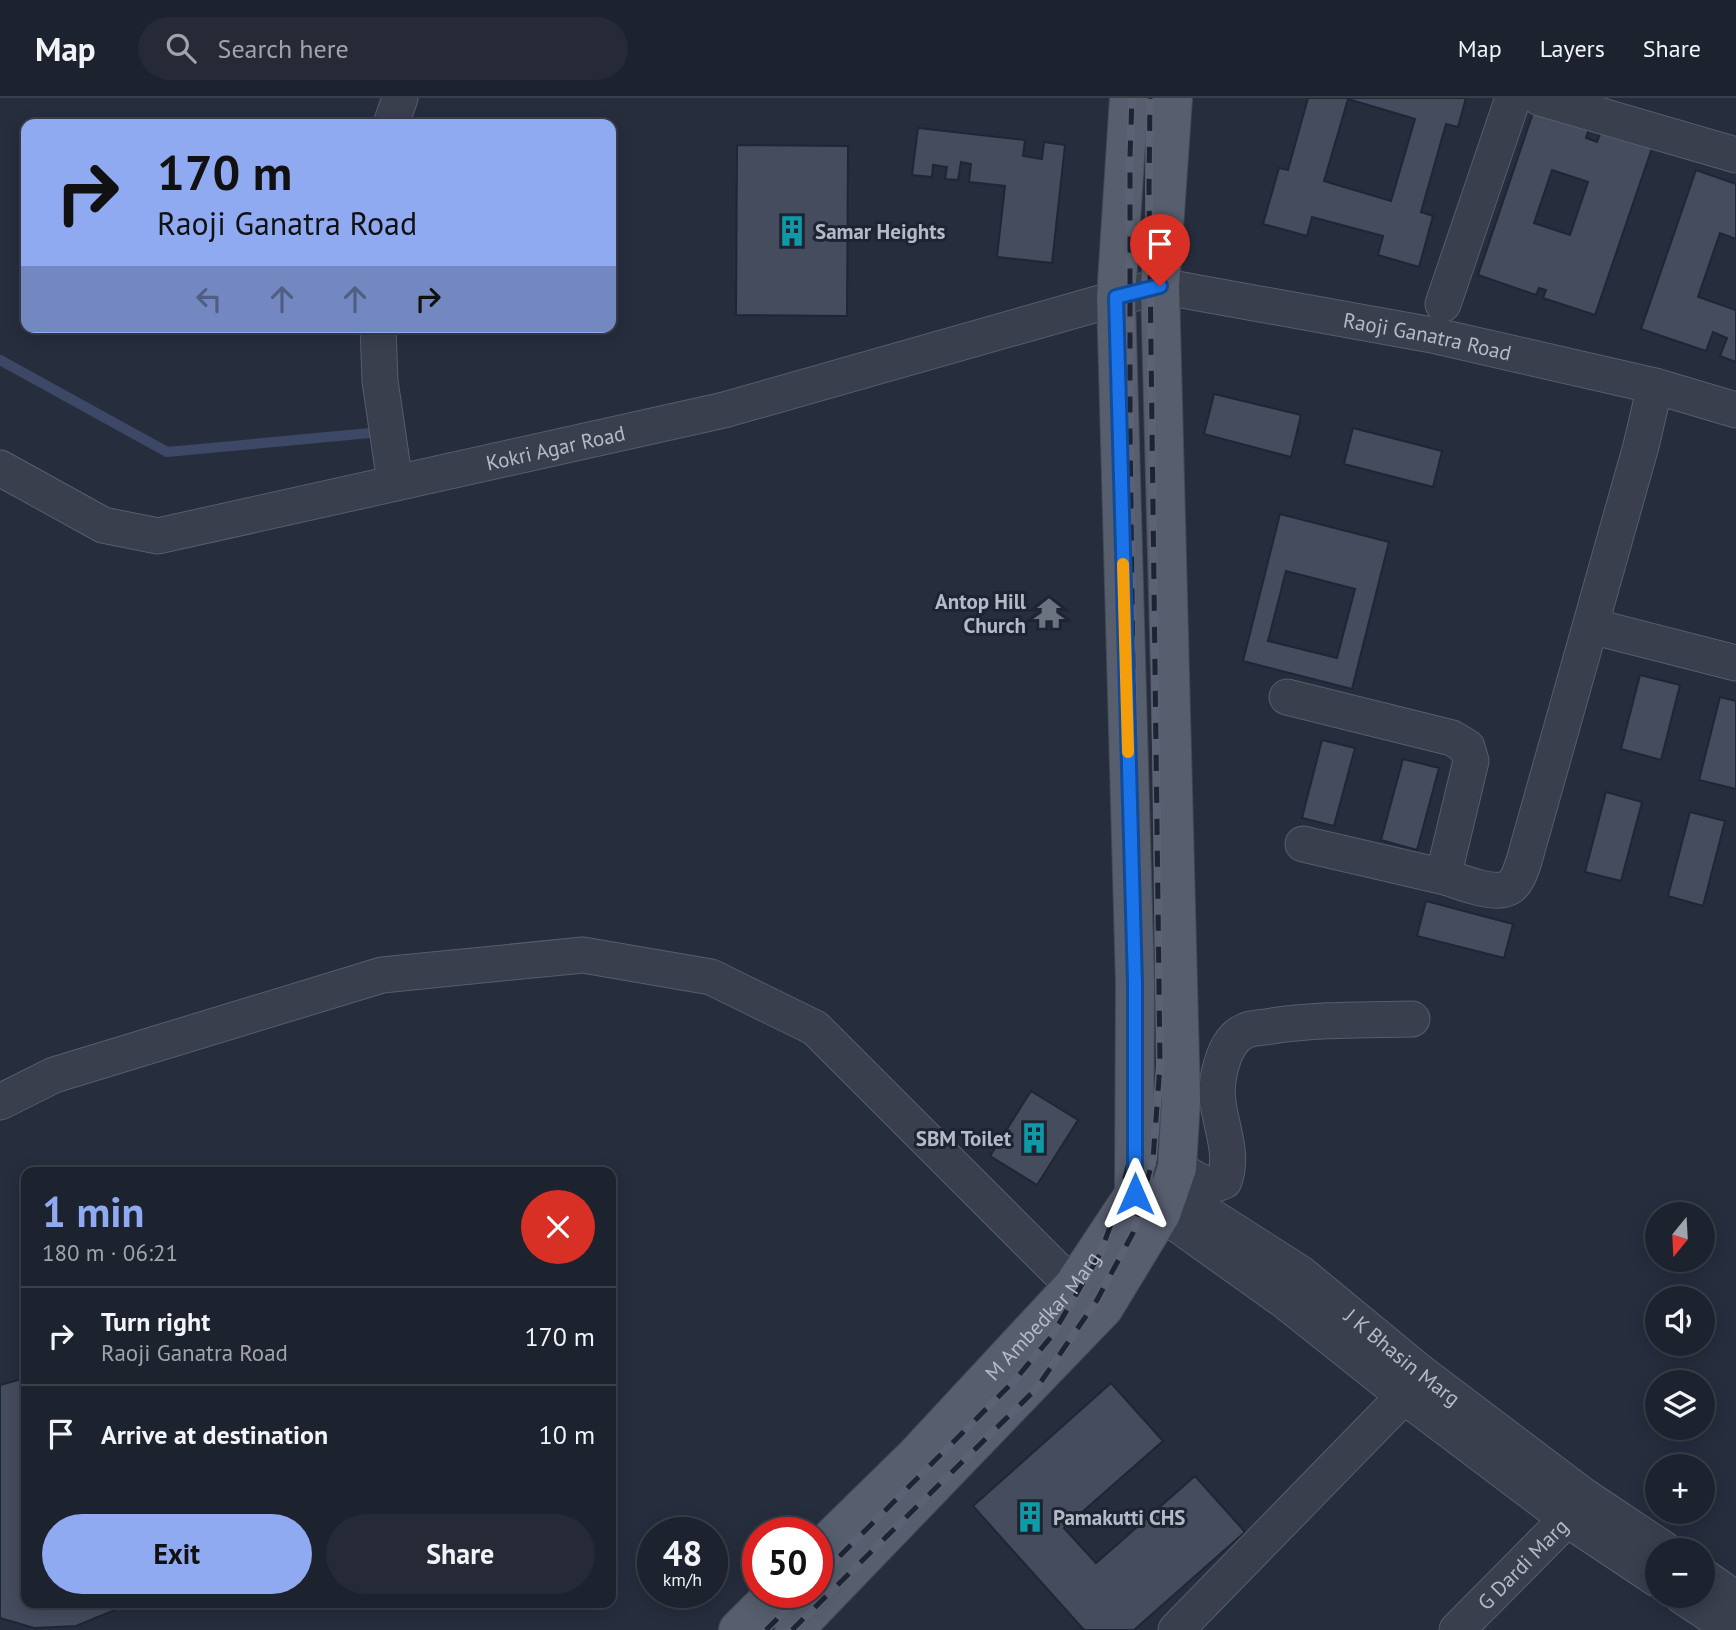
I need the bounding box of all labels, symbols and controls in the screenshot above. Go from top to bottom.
search box [138,17,628,80]
text: Map [35,27,96,70]
icon: search [162,29,200,67]
text: Search here [218,32,349,65]
text: Map [1458,33,1502,64]
text: Layers [1540,33,1605,64]
text: Share [1643,33,1701,64]
text: 170 m [157,140,292,204]
icon: right [42,147,133,238]
text: Raoji Ganatra Road [157,202,417,244]
building icon: Samar Heights [775,214,809,248]
pin [1130,214,1190,286]
place label: Samar Heights [815,218,946,245]
icon: arrive [1141,225,1179,263]
icon: left [190,280,228,318]
icon: ahead [263,280,301,318]
icon: ahead [336,280,374,318]
icon: right [409,280,447,318]
street label: Raoji Ganatra Road [1341,306,1514,366]
street label: Kokri Agar Road [483,419,628,476]
place label: Antop Hill Church [935,588,1027,639]
temple icon: Antop Hill Church [1032,596,1066,630]
building icon: SBM Toilet [1017,1121,1051,1155]
place label: SBM Toilet [916,1125,1012,1152]
position arrow [1098,1157,1172,1231]
text: 1 min [42,1184,144,1239]
button: close [521,1190,595,1264]
north arrow [1645,1202,1715,1272]
map controls [1645,1202,1715,1608]
text: 180 m · 06:21 [42,1238,178,1267]
street label: M Ambedkar Marg [979,1246,1106,1386]
button: sound [1645,1286,1715,1356]
street label: J K Bhasin Marg [1339,1301,1466,1411]
text: Turn right [101,1305,210,1338]
icon: right [42,1317,80,1355]
text: 170 m [524,1320,595,1353]
text: Raoji Ganatra Road [101,1338,288,1367]
button: layers [1645,1370,1715,1440]
icon: arrive [42,1415,80,1453]
text: Arrive at destination [101,1418,328,1451]
text: 10 m [539,1418,595,1451]
button: + [1645,1454,1715,1524]
building icon: Pamakutti CHS [1013,1500,1047,1534]
place label: Pamakutti CHS [1053,1504,1186,1531]
street label: G Dardi Marg [1471,1513,1574,1615]
button: Exit [42,1514,312,1594]
button: Share [326,1514,595,1594]
speed limit sign: 50 [742,1517,833,1608]
text: 48 [663,1530,702,1576]
button: − [1645,1538,1715,1608]
text: km/h [663,1568,702,1591]

